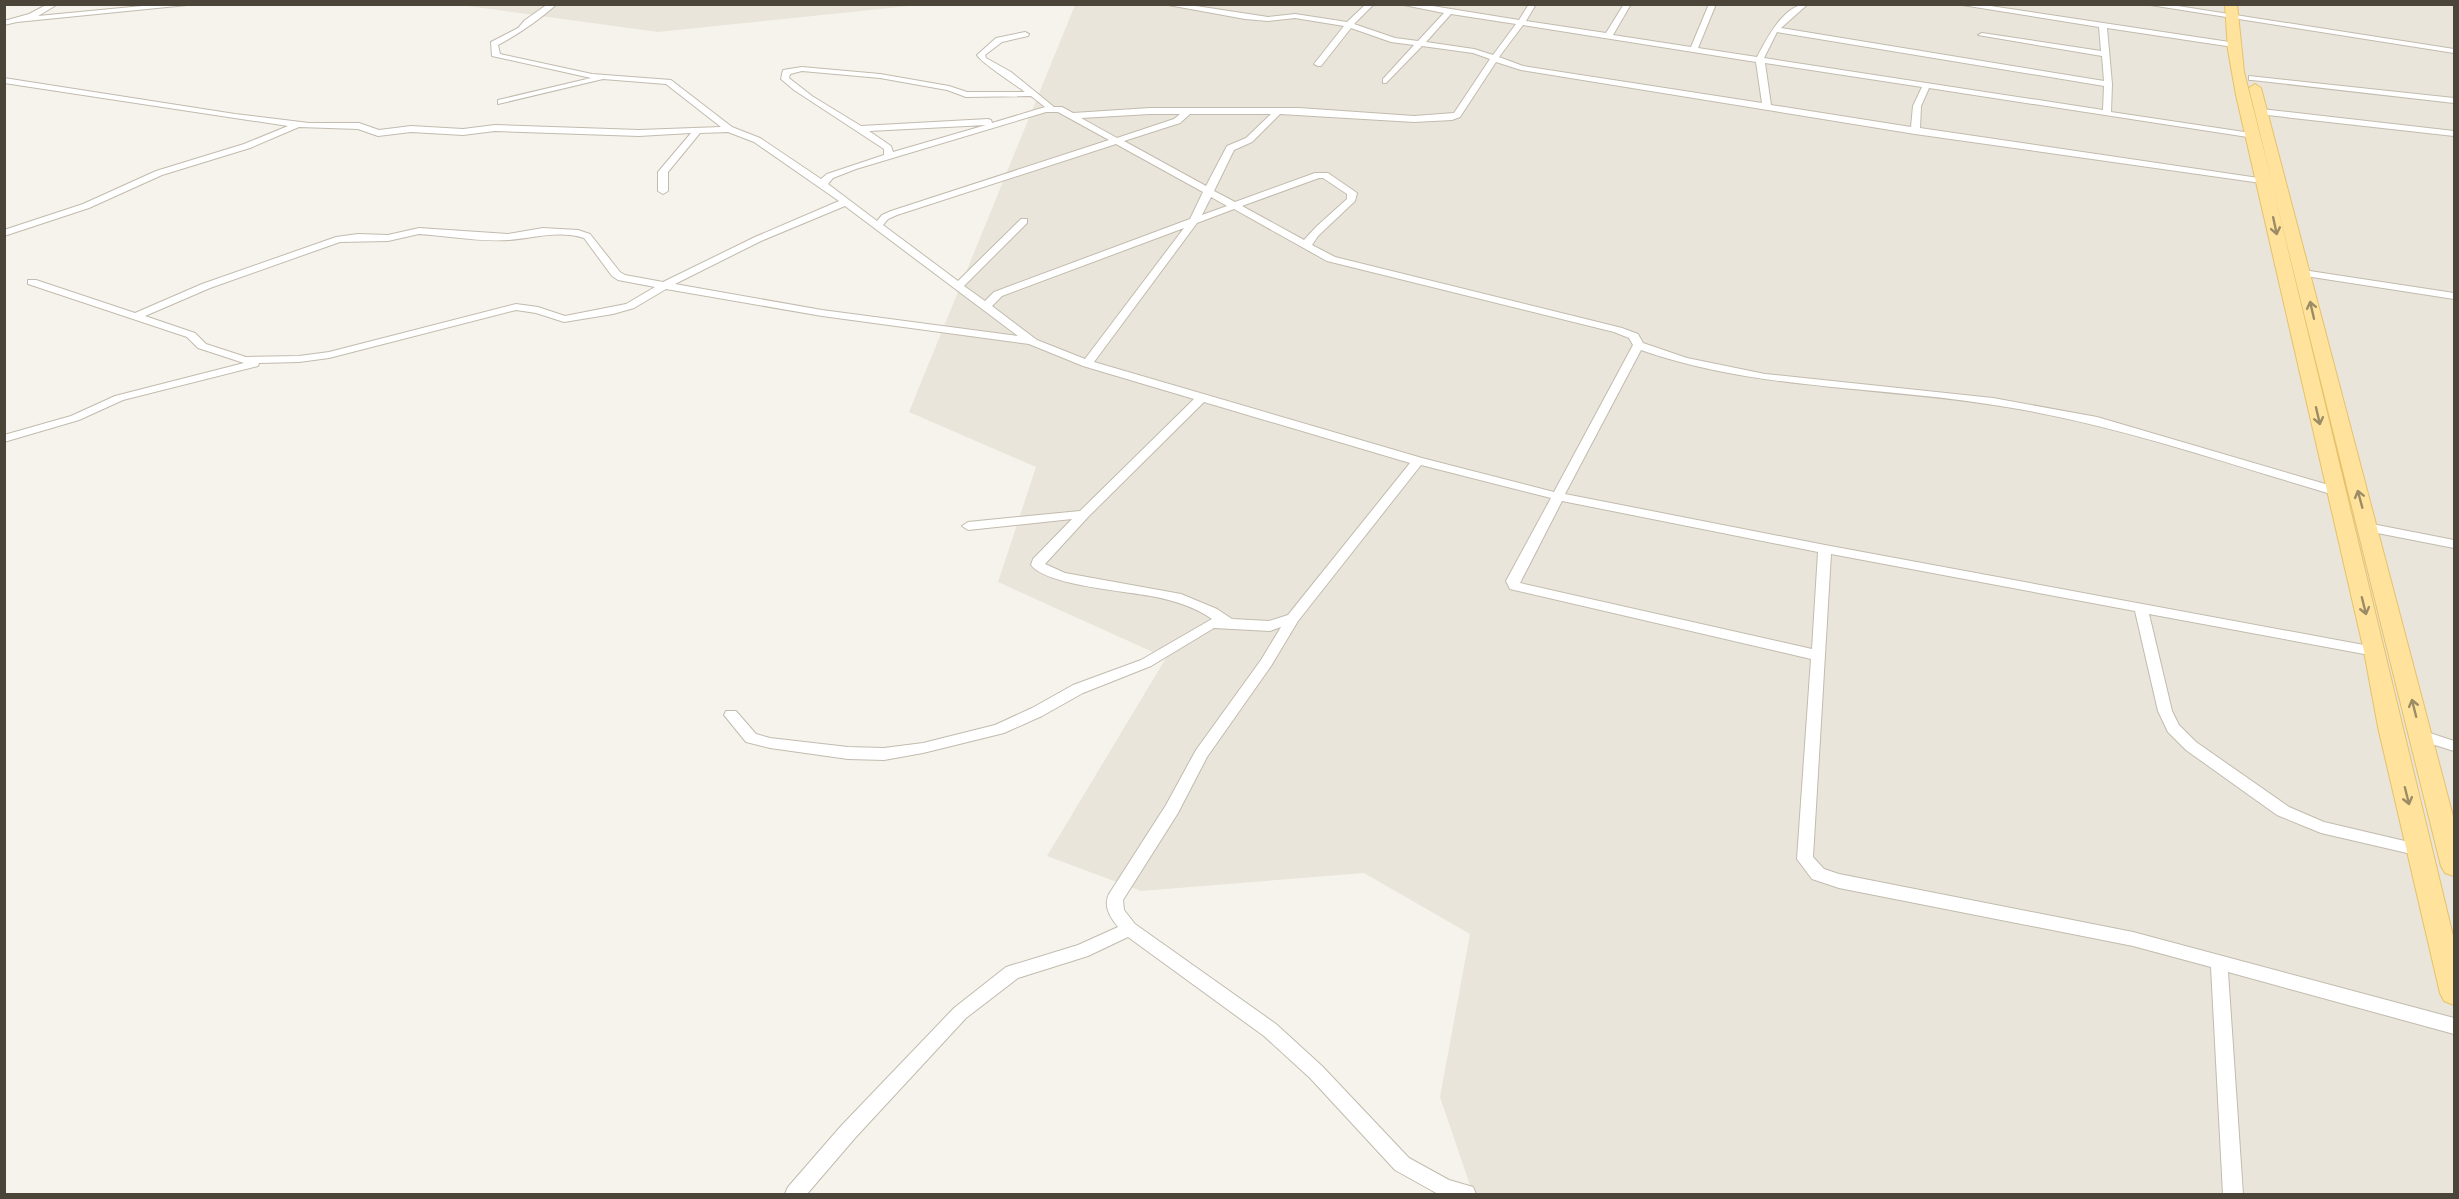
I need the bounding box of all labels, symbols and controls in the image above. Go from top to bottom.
one-way arrow [2269,216,2281,235]
one-way arrow [2305,301,2317,320]
one-way arrow [2313,406,2325,425]
one-way arrow [2353,490,2365,509]
one-way arrow [2358,596,2370,615]
one-way arrow [2407,699,2419,718]
one-way arrow [2401,786,2413,805]

